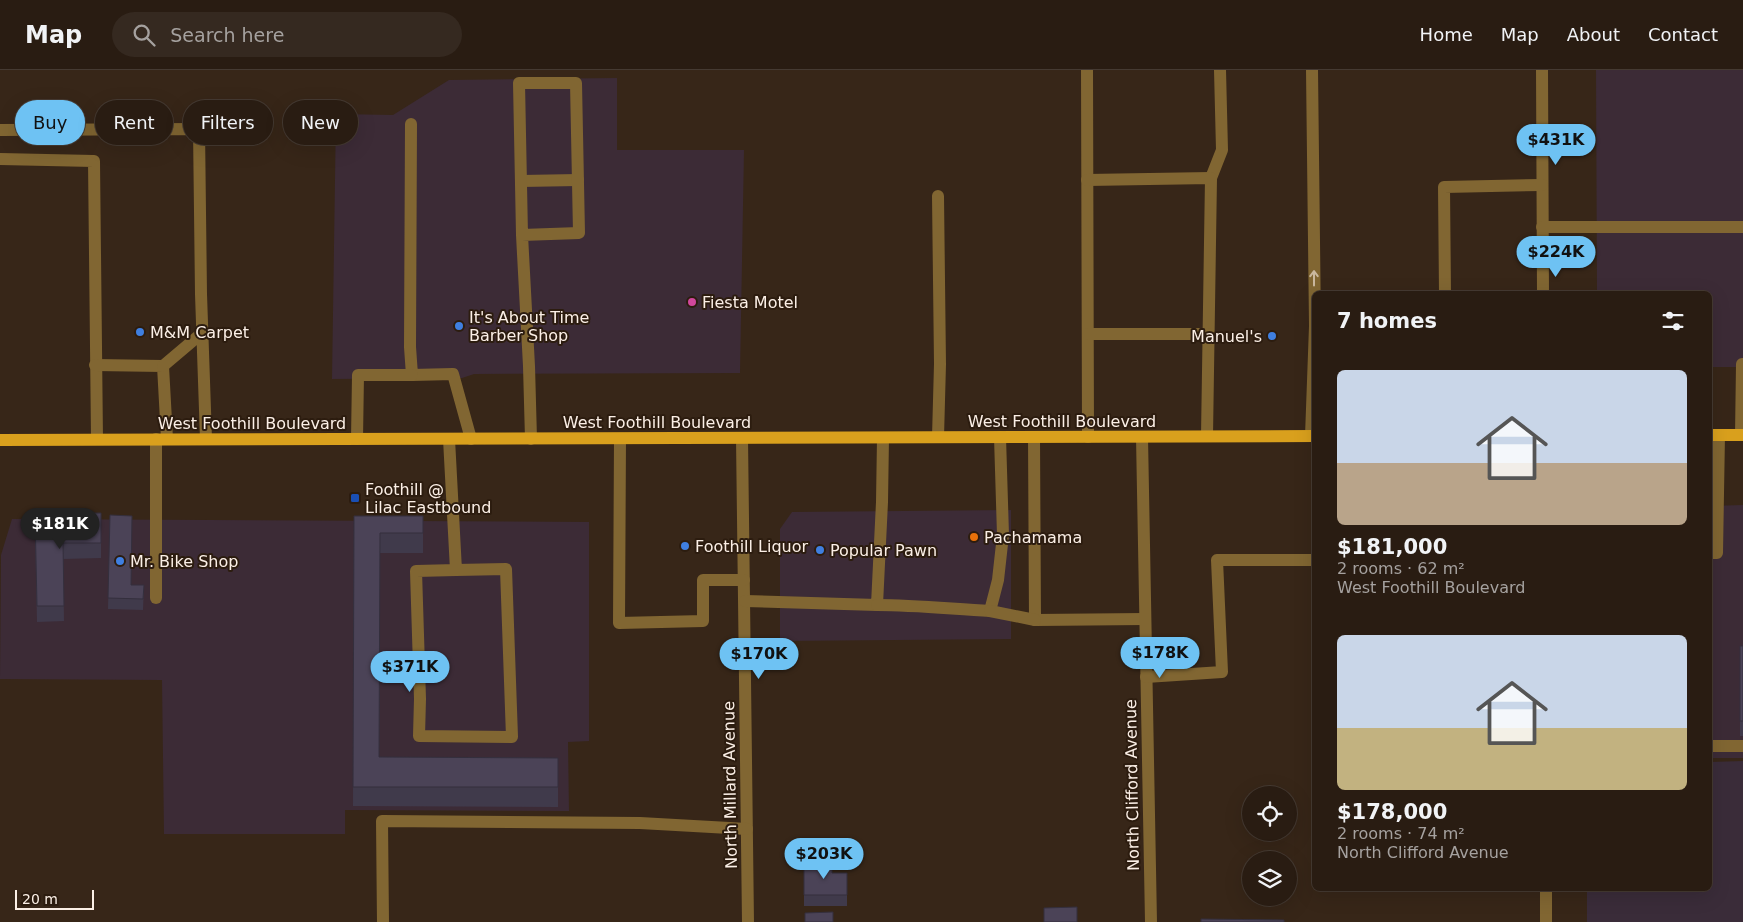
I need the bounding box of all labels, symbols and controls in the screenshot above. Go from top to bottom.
search box [112,12,462,57]
text: Map [25,21,82,49]
icon: search [130,21,158,49]
text: Search here [170,24,284,46]
text: Home [1420,24,1473,45]
text: Map [1501,24,1539,45]
text: About [1567,24,1620,45]
text: Contact [1648,24,1718,45]
chip: Buy [15,100,85,145]
chip: Rent [95,100,173,145]
chip: Filters [183,100,273,145]
chip: New [283,100,358,145]
pin: $431K [1521,124,1591,166]
text: $431K [1528,130,1584,149]
pin: $224K [1521,236,1591,278]
text: $224K [1528,242,1584,261]
one-way arrow [1310,270,1319,286]
place label: Fiesta Motel [702,293,798,312]
marker: Fiesta Motel [686,296,698,308]
icon: filters [1659,307,1687,335]
place label: It's About Time Barber Shop [469,308,589,345]
text: 7 homes [1337,309,1437,333]
marker: It's About Time Barber Shop [453,320,465,332]
place label: M&M Carpet [150,323,249,342]
marker: M&M Carpet [134,326,146,338]
place label: Manuel's [1191,327,1262,346]
marker: Manuel's [1266,330,1278,342]
icon: home [1467,403,1557,493]
street label: West Foothill Boulevard [968,412,1156,431]
street label: West Foothill Boulevard [563,413,751,432]
street label: West Foothill Boulevard [158,414,346,433]
place label: Foothill @ Lilac Eastbound [365,480,491,517]
marker: Foothill @ Lilac Eastbound [349,492,361,504]
pin: $181K [25,508,95,550]
text: $181K [32,514,88,533]
place label: Pachamama [984,528,1082,547]
marker: Pachamama [968,531,980,543]
text: $181,000 [1337,535,1447,559]
place label: Foothill Liquor [695,537,808,556]
marker: Foothill Liquor [679,540,691,552]
place label: Popular Pawn [830,541,937,560]
marker: Popular Pawn [814,544,826,556]
place label: Mr. Bike Shop [130,552,238,571]
marker: Mr. Bike Shop [114,555,126,567]
text: 2 rooms · 62 m² [1337,559,1465,578]
text: West Foothill Boulevard [1337,578,1525,597]
pin: $178K [1125,636,1195,679]
pin: $170K [724,638,794,680]
text: $178K [1132,643,1188,662]
text: $170K [731,644,787,663]
pin: $371K [375,650,445,693]
text: $371K [382,657,438,676]
icon: home [1467,668,1557,758]
street label: North Clifford Avenue [1121,699,1143,871]
street label: North Millard Avenue [719,701,741,869]
map controls [1242,786,1297,906]
button: locate [1242,786,1297,841]
text: $178,000 [1337,800,1447,824]
text: 2 rooms · 74 m² [1337,824,1465,843]
pin: $203K [789,838,859,880]
text: North Clifford Avenue [1337,843,1509,862]
text: $203K [796,844,852,863]
button: layers [1242,851,1297,906]
scale bar [15,887,94,910]
text: 20 m [22,891,58,907]

